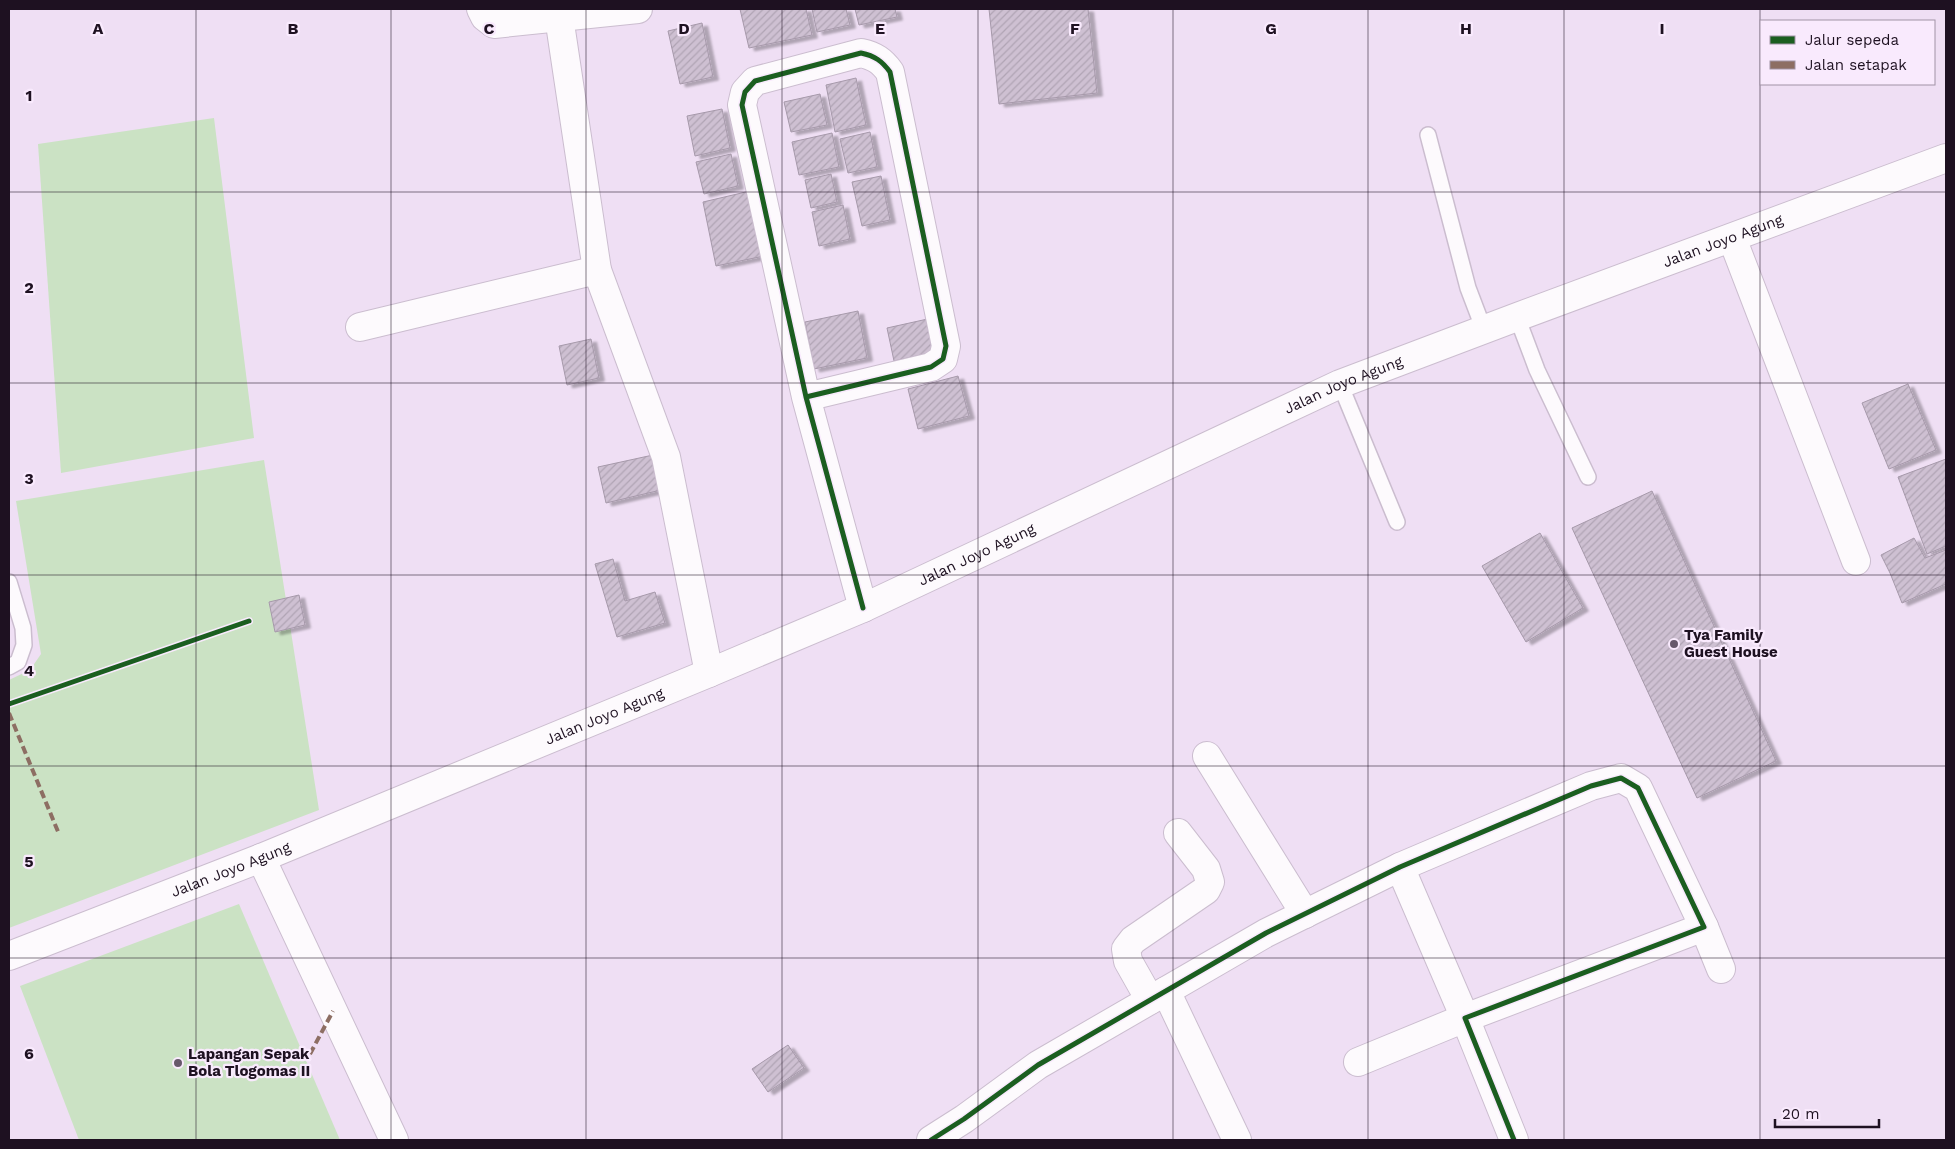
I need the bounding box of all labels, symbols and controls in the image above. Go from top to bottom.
text: A [93,19,104,38]
text: B [288,19,299,38]
text: C [484,19,495,38]
text: D [678,19,690,38]
text: E [875,19,885,38]
text: F [1070,19,1080,38]
text: G [1265,19,1277,38]
text: H [1460,19,1472,38]
text: I [1659,19,1665,38]
legend [1760,20,1935,85]
text: Jalur sepeda [1805,31,1899,49]
text: Jalan setapak [1805,56,1907,74]
text: 1 [26,86,32,105]
street label: Jalan Joyo Agung [1660,210,1785,271]
text: 2 [24,278,34,297]
street label: Jalan Joyo Agung [1281,352,1405,418]
text: 3 [24,469,34,488]
street label: Jalan Joyo Agung [916,519,1038,590]
place label: Tya Family Guest House [1684,626,1778,661]
marker: Tya Family Guest House [1668,638,1680,650]
text: 4 [24,661,34,680]
street label: Jalan Joyo Agung [542,684,667,749]
street label: Jalan Joyo Agung [168,838,293,901]
text: 5 [24,852,34,871]
text: 6 [24,1044,34,1063]
place label: Lapangan Sepak Bola Tlogomas II [188,1045,310,1080]
marker: Lapangan Sepak Bola Tlogomas II [172,1057,184,1069]
scale bar [1775,1096,1879,1128]
text: 20 m [1782,1105,1820,1123]

